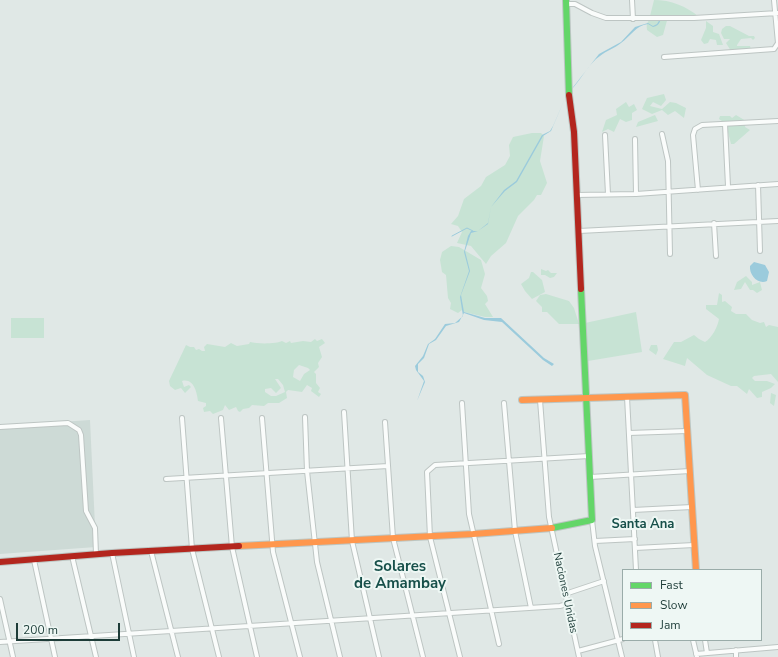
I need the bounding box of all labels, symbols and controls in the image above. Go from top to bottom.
district label: Santa Ana [612,517,674,533]
street label: Naciones Unidas [550,551,580,635]
district label: Solares de Amambay [354,558,446,593]
legend [622,569,762,641]
text: Fast [660,577,683,593]
text: Slow [660,597,688,613]
scale bar [18,615,122,641]
text: Jam [660,617,681,633]
text: 200 m [23,622,58,638]

